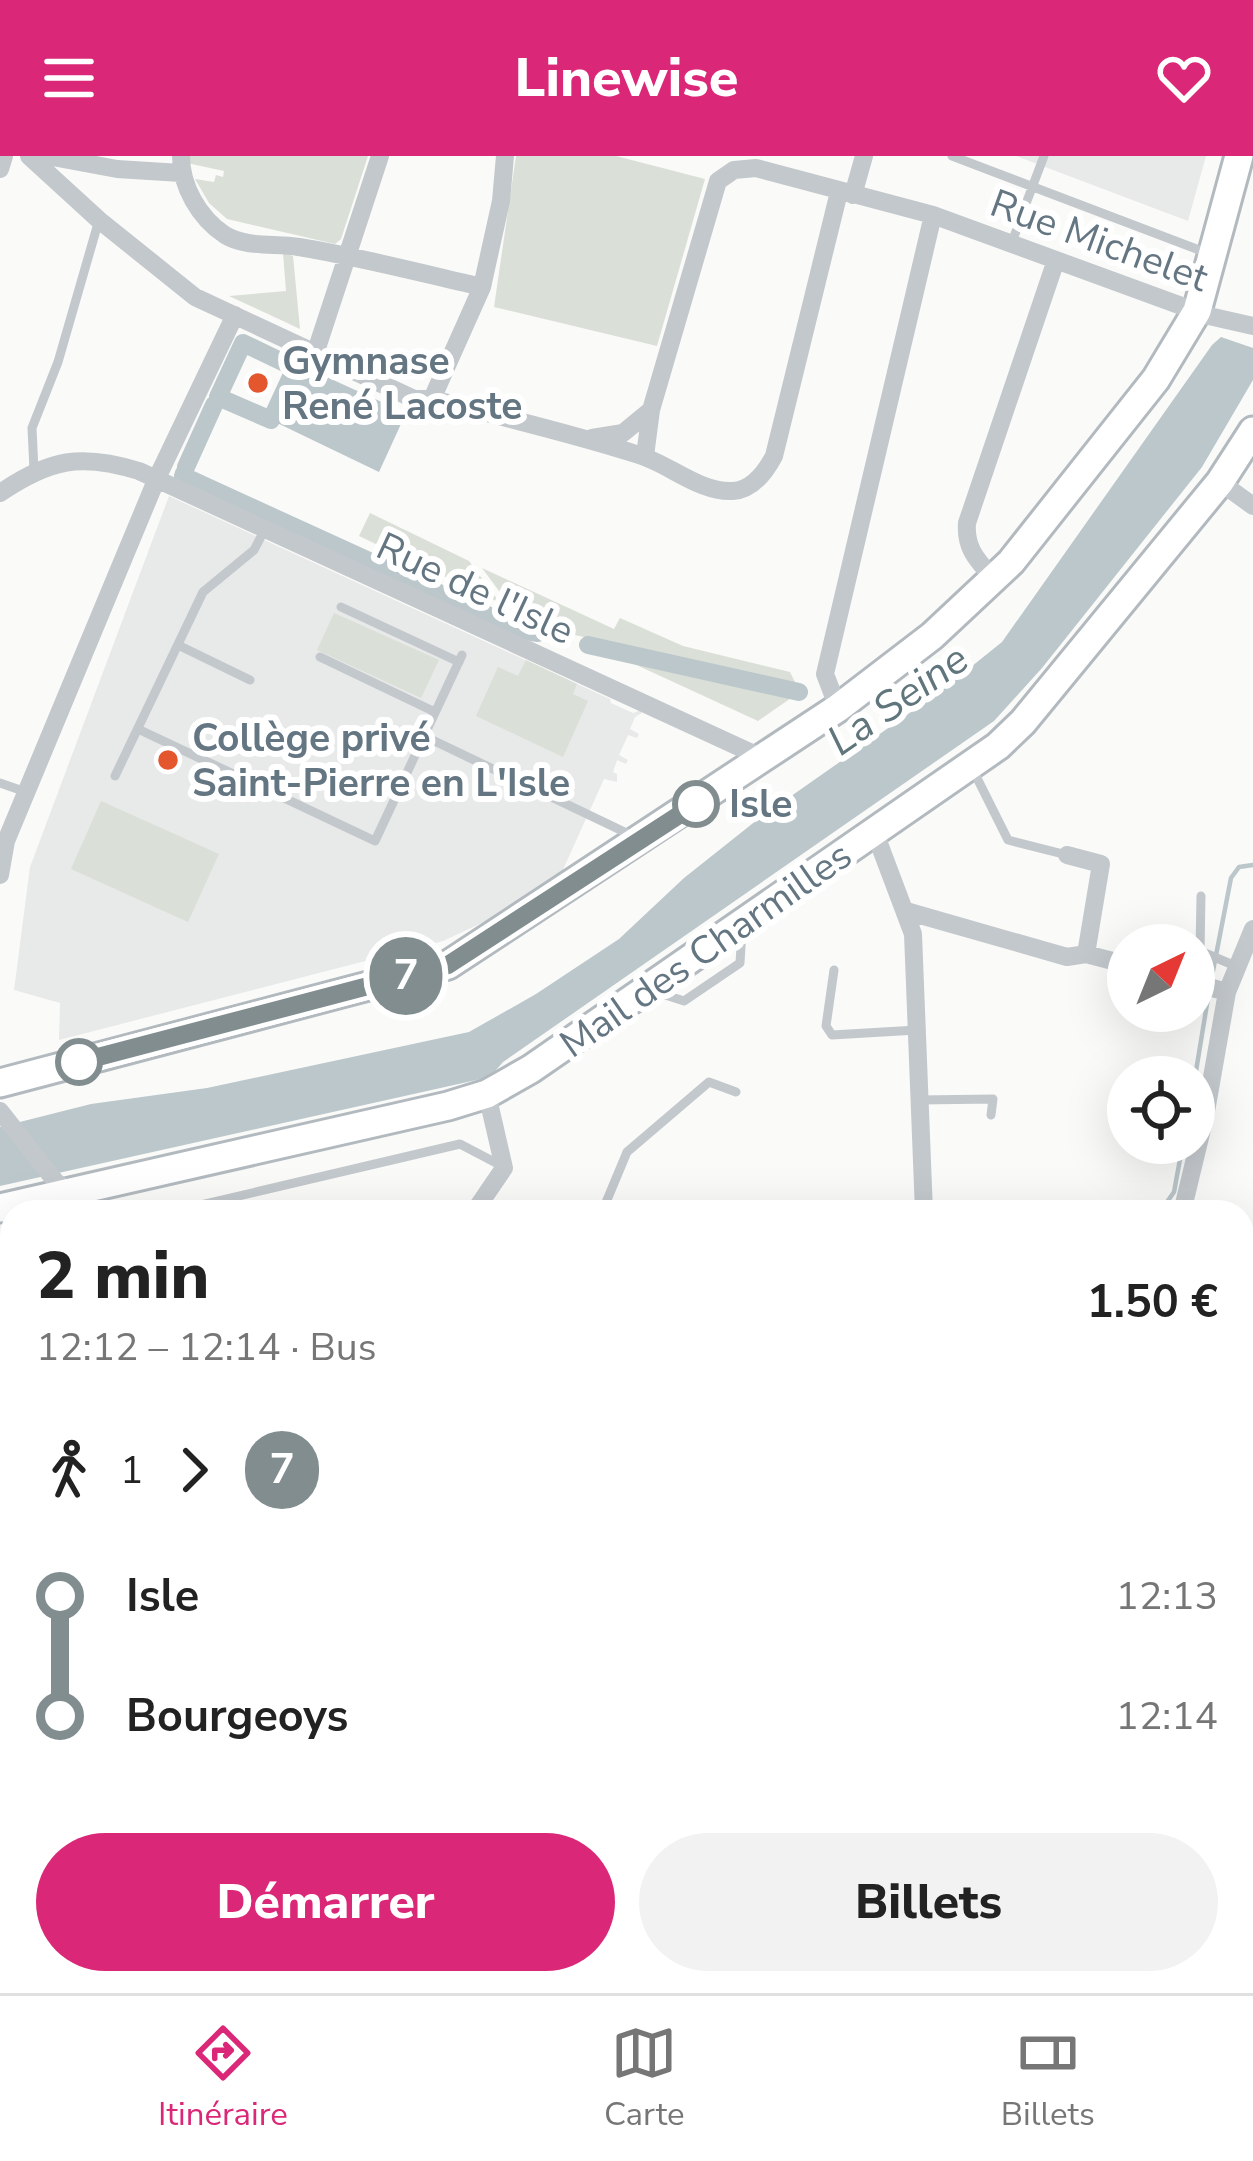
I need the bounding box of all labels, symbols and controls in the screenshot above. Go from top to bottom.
text: Linewise [515,41,738,115]
icon: menu [36,45,102,111]
icon: heart [1151,45,1217,111]
street label: Rue Michelet [983,177,1215,305]
place label: Gymnase René Lacoste [282,335,522,433]
marker: Gymnase René Lacoste [245,370,271,396]
street label: Rue de l'Isle [368,520,582,658]
water label: La Seine [816,631,980,769]
place label: Collège privé Saint-Pierre en L'Isle [192,712,570,810]
marker: Collège privé Saint-Pierre en L'Isle [155,747,181,773]
place label: Isle [729,778,792,831]
marker: Isle [674,782,718,826]
street label: Mail des Charmilles [550,829,862,1071]
north arrow [1107,924,1215,1032]
map controls [1107,924,1215,1164]
line badge: 7 [367,937,445,1015]
text: 7 [393,947,419,1004]
unlabelled marker [57,1040,101,1084]
button: locate [1107,1056,1215,1164]
text: 2 min [36,1231,210,1321]
text: 1.50 € [1087,1272,1218,1333]
text: 12:12 – 12:14 · Bus [36,1321,376,1374]
icon: walk [36,1437,102,1503]
icon: forward [161,1437,227,1503]
text: 7 [269,1441,295,1498]
text: 1 [120,1444,143,1497]
text: Isle [126,1566,199,1627]
text: 12:13 [1116,1570,1218,1623]
text: Bourgeoys [126,1686,348,1747]
text: 12:14 [1116,1690,1218,1743]
button: Démarrer [36,1833,615,1971]
button: Billets [639,1833,1218,1971]
tab: Itinéraire [158,2020,288,2137]
tab: Carte [604,2020,685,2137]
tab: Billets [1001,2020,1095,2137]

